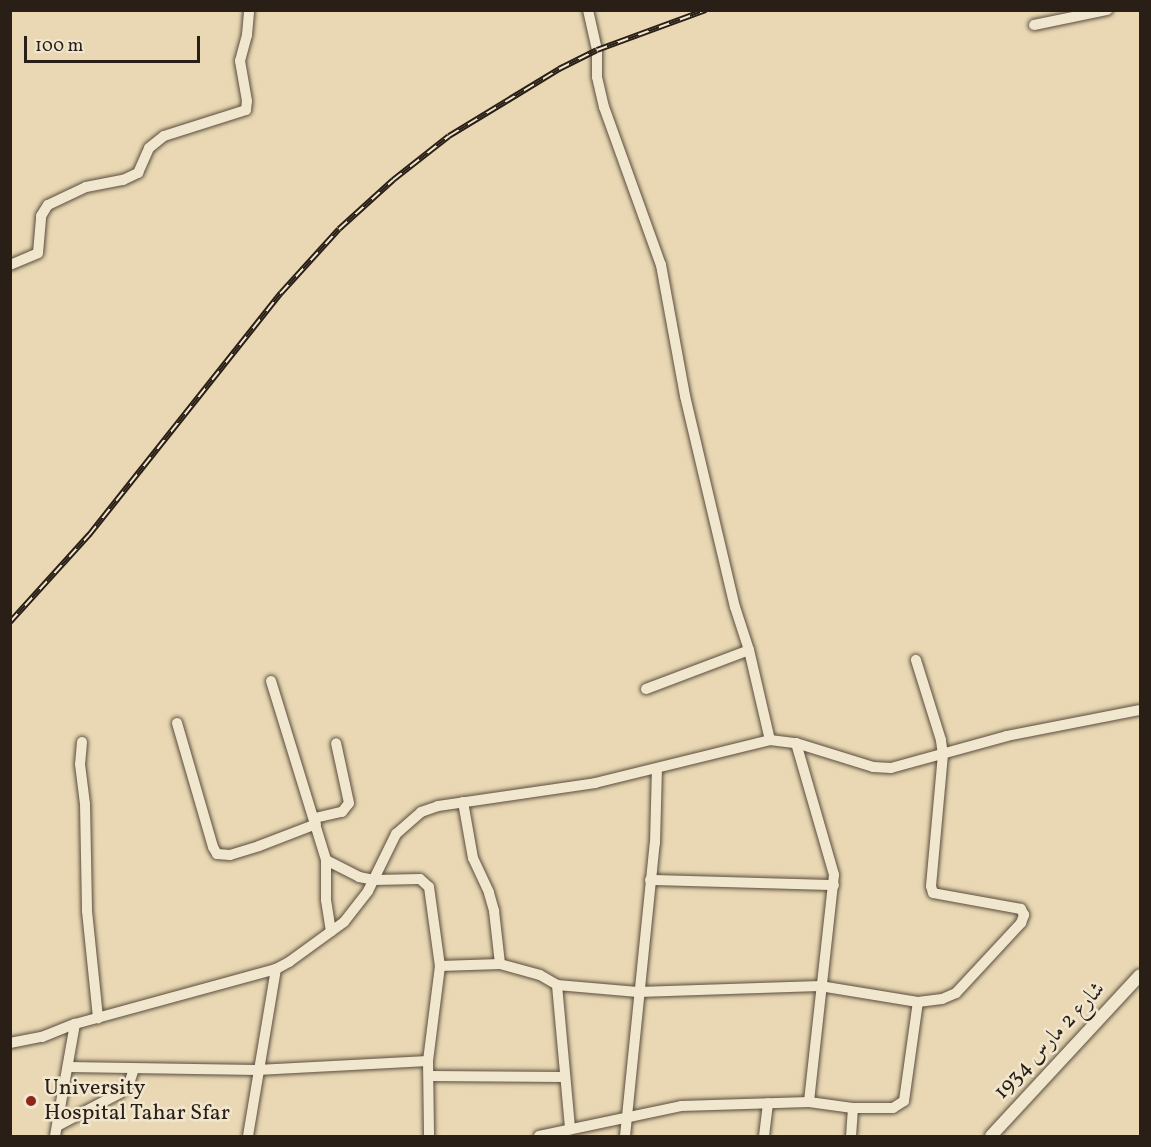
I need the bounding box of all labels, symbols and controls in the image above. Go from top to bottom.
scale bar [27,24,202,62]
text: 100 m [35,34,84,59]
street label: شارع 2 مارس 1934 [989,977,1111,1105]
place label: University Hospital Tahar Sfar [44,1075,231,1126]
marker: University Hospital Tahar Sfar [22,1092,40,1110]

